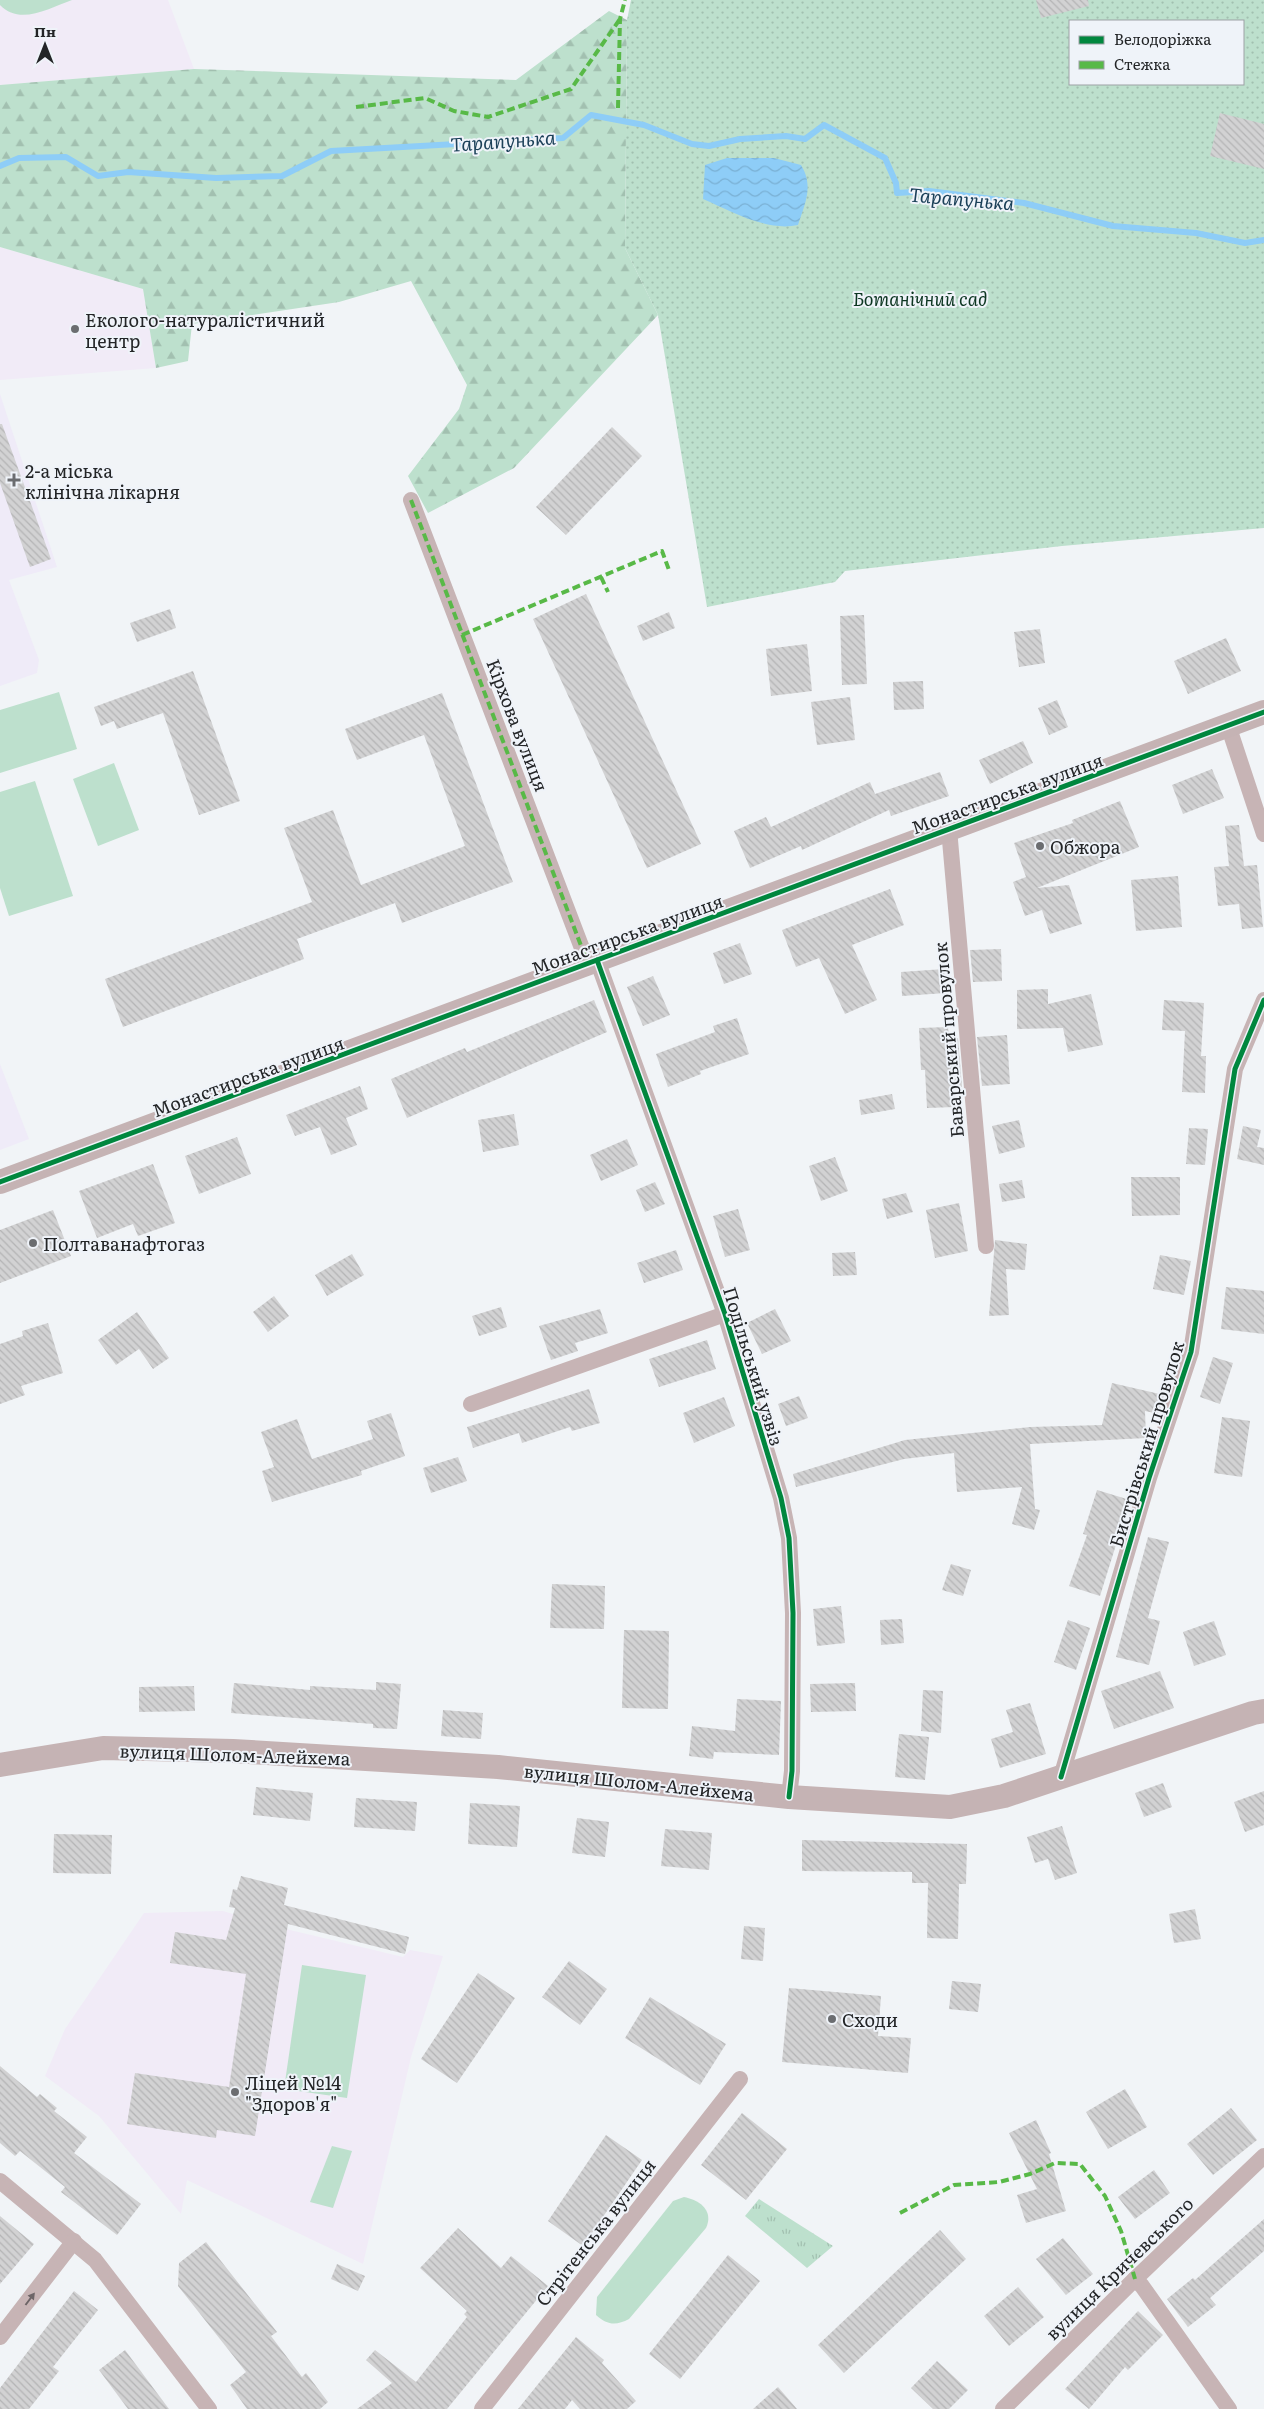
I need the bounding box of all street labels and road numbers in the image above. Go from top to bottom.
street label: Кірхова вулиця [480,655,556,795]
street label: Монастирська вулиця [907,746,1107,840]
street label: Монастирська вулиця [527,887,727,981]
street label: Баварський провулок [926,941,970,1139]
street label: Монастирська вулиця [148,1029,348,1123]
street label: Подільський узвіз [717,1283,791,1449]
street label: Бистрівський провулок [1102,1337,1190,1551]
street label: вулиця Шолом-Алейхема [119,1736,351,1772]
street label: вулиця Шолом-Алейхема [523,1756,756,1808]
street label: Стрітенська вулиця [529,2152,661,2312]
street label: вулиця Кричевського [1039,2190,1199,2346]

